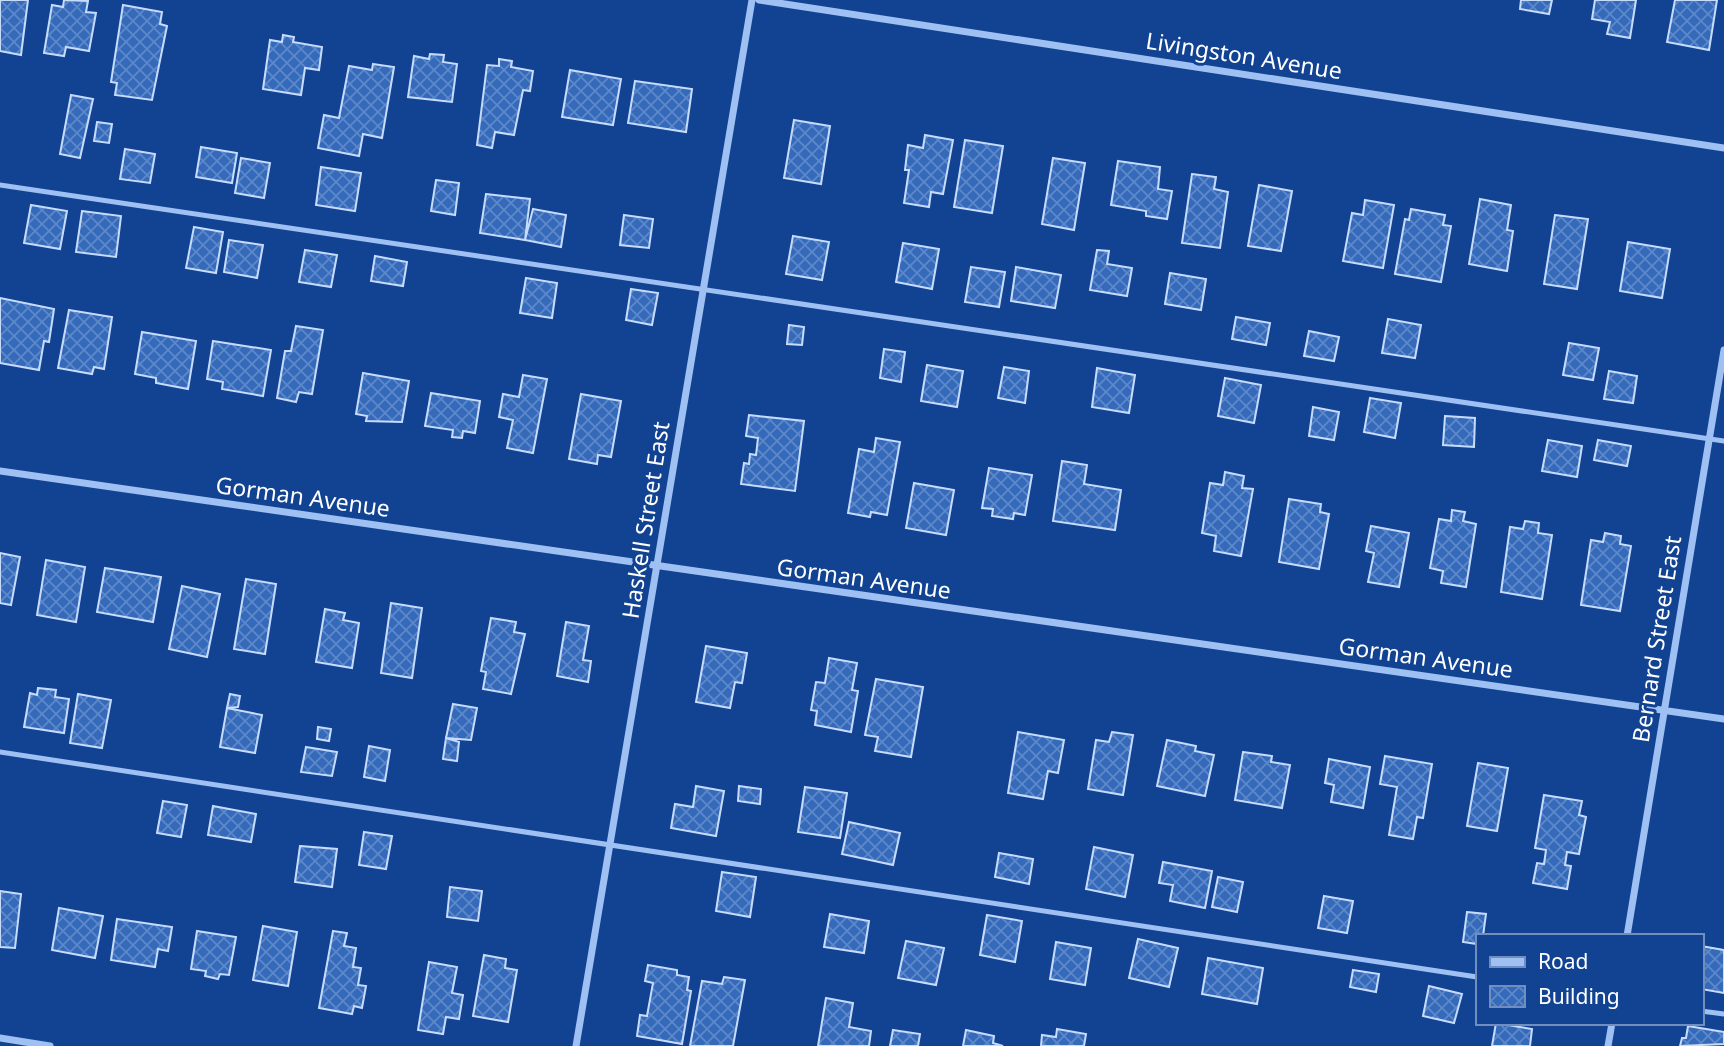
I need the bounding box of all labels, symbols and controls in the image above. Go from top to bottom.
street label: Livingston Avenue [1144,24,1344,86]
street label: Haskell Street East [614,419,676,621]
street label: Gorman Avenue [214,468,392,524]
street label: Bernard Street East [1624,533,1688,745]
street label: Gorman Avenue [775,550,953,606]
street label: Gorman Avenue [1337,629,1515,685]
legend [1476,934,1703,1025]
text: Road [1538,947,1588,975]
text: Building [1538,982,1620,1010]

